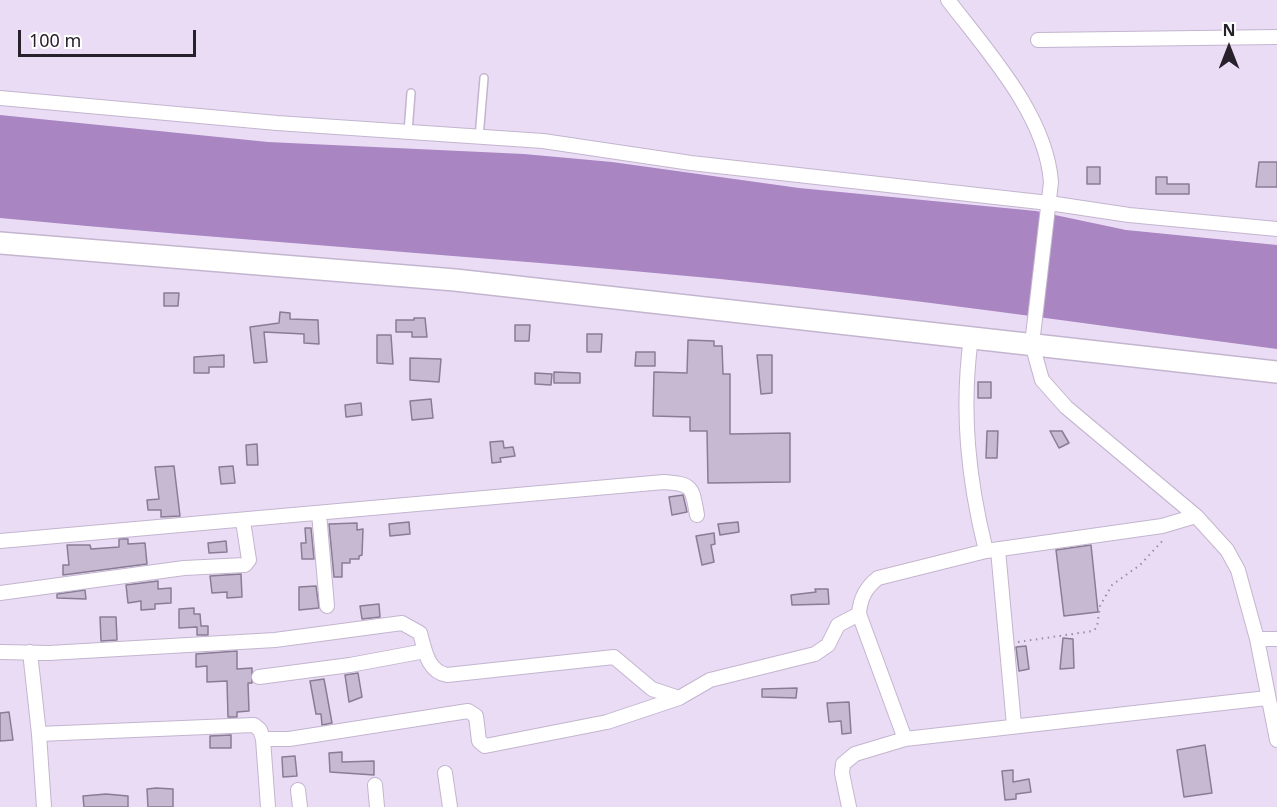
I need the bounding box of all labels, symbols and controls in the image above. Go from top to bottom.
scale bar [21,18,200,56]
north arrow [1199,18,1259,78]
text: N [1222,19,1236,41]
text: 100 m [29,28,81,52]

